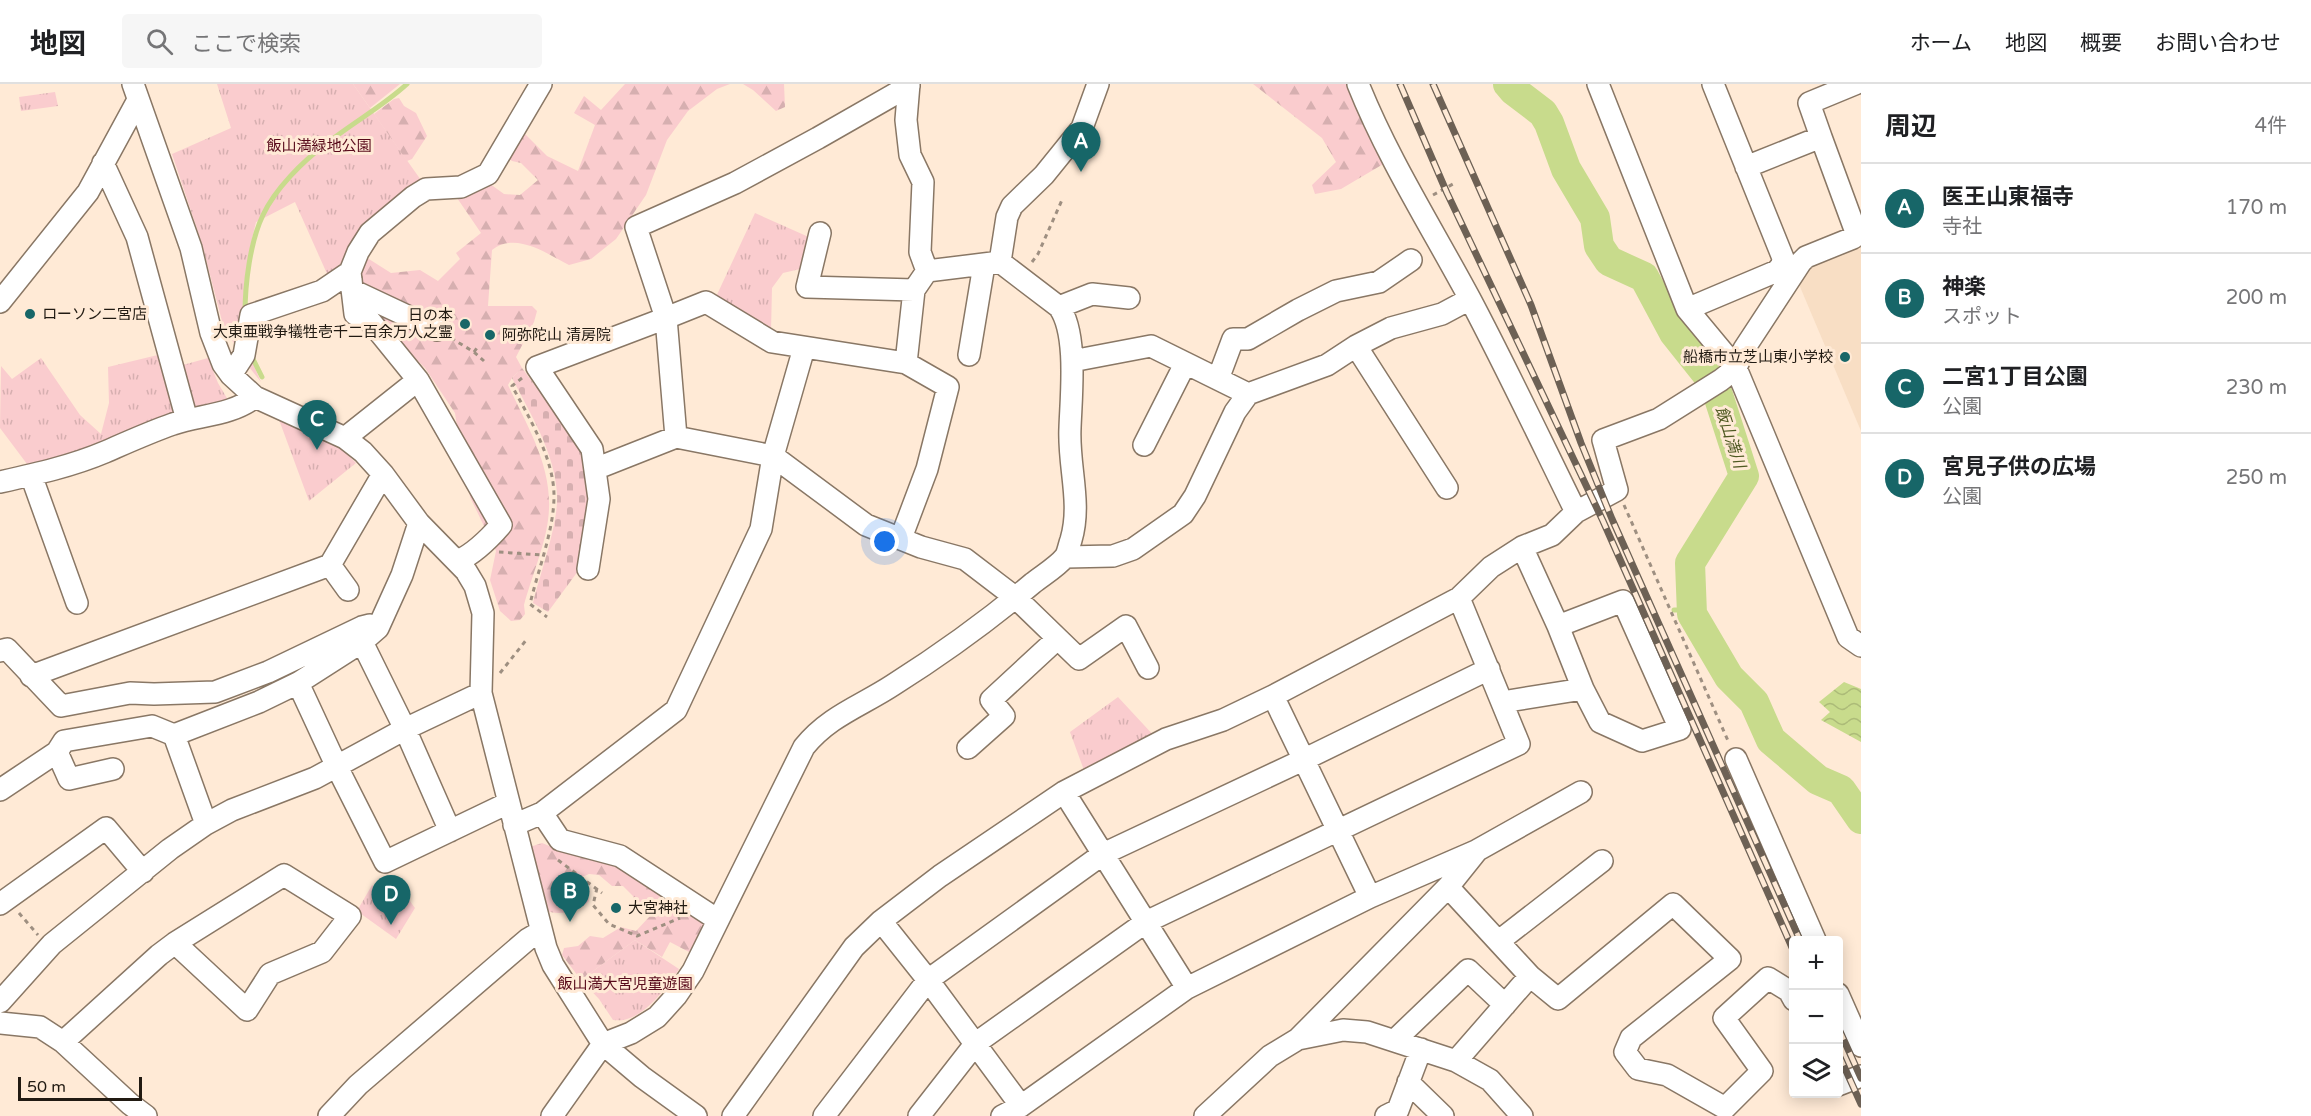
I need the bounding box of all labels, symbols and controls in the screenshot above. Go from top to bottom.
search box [122,14,542,68]
icon: search [143,25,176,58]
text: 地図 [30,27,86,61]
text: ここで検索 [191,31,301,57]
text: ホーム [1910,31,1972,56]
text: 地図 [2005,31,2047,56]
text: 概要 [2080,31,2122,56]
text: お問い合わせ [2155,31,2281,56]
text: 周辺 [1885,111,1937,142]
text: 4件 [2254,114,2287,138]
pin: A [1062,122,1100,172]
park label: 飯山満緑地公園 [266,137,372,155]
text: 医王山東福寺 [1942,184,2074,210]
text: A [1897,196,1912,220]
text: 170 m [2226,196,2287,220]
text: 寺社 [1942,215,1982,239]
text: 神楽 [1942,274,1986,300]
text: B [1898,286,1911,310]
text: 200 m [2226,286,2287,310]
place label: ローソン二宮店 [42,305,147,323]
text: スポット [1942,305,2022,329]
place label: 日の本 大東亜戦争犠牲壱千二百余万人之霊 [213,306,453,341]
marker: ローソン二宮店 [23,307,37,321]
marker: 日の本 大東亜戦争犠牲壱千二百余万人之霊 [458,317,472,331]
place label: 阿弥陀山 清房院 [502,326,611,344]
marker: 阿弥陀山 清房院 [483,328,497,342]
place label: 船橋市立芝山東小学校 [1683,348,1833,366]
marker: 船橋市立芝山東小学校 [1838,350,1852,364]
text: 二宮1丁目公園 [1942,364,2088,390]
text: C [1898,376,1911,400]
text: 230 m [2226,376,2287,400]
text: 公園 [1942,395,1982,419]
pin: C [298,400,336,450]
water label: 飯山満川 [1711,404,1750,473]
text: 宮見子供の広場 [1942,454,2096,480]
text: D [1897,466,1912,490]
text: 250 m [2226,466,2287,490]
text: 公園 [1942,485,1982,509]
your location [870,527,899,556]
pin: B [550,872,590,922]
pin: D [372,876,410,925]
place label: 大宮神社 [628,899,688,917]
marker: 大宮神社 [609,901,623,915]
map controls [1789,936,1843,1098]
button: + [1789,936,1843,990]
park label: 飯山満大宮児童遊園 [557,975,693,993]
button: − [1789,990,1843,1044]
button: layers [1789,1044,1843,1098]
scale bar [18,1074,142,1102]
text: 50 m [27,1077,66,1097]

